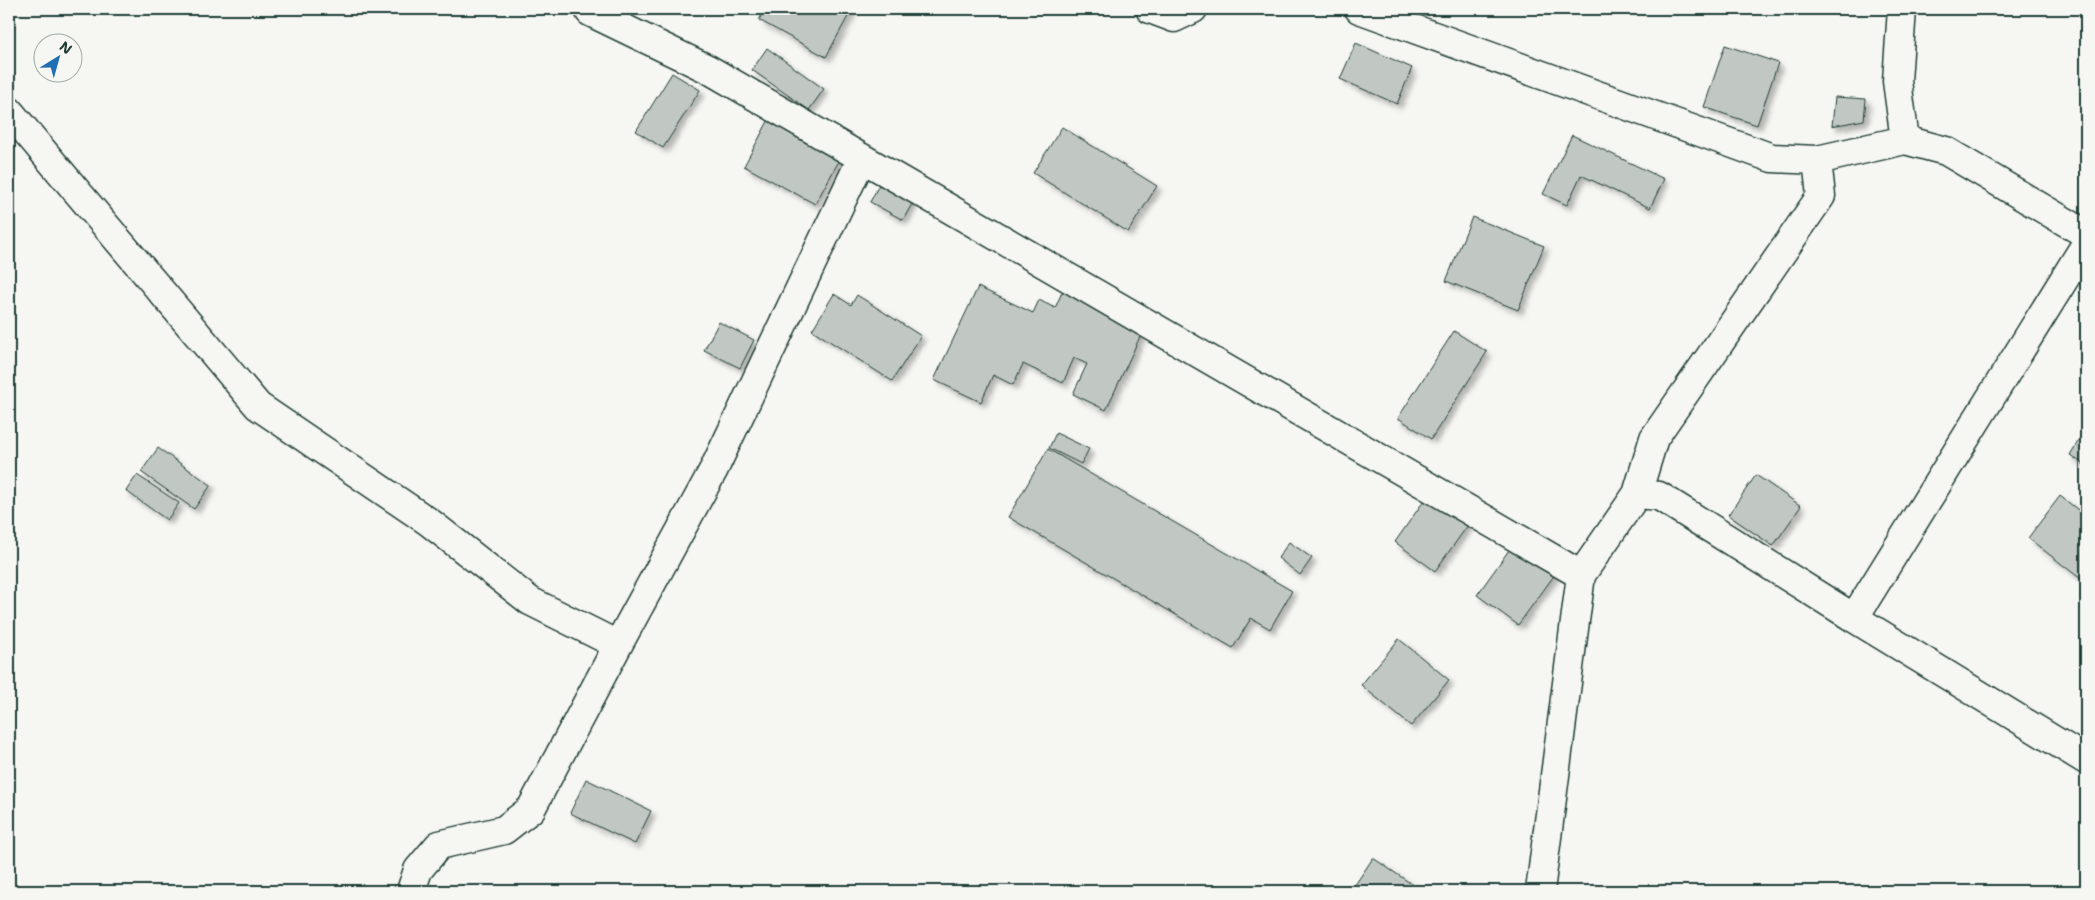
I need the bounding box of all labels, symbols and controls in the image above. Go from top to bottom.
north arrow [32,32,82,82]
text: N [56,37,76,58]

